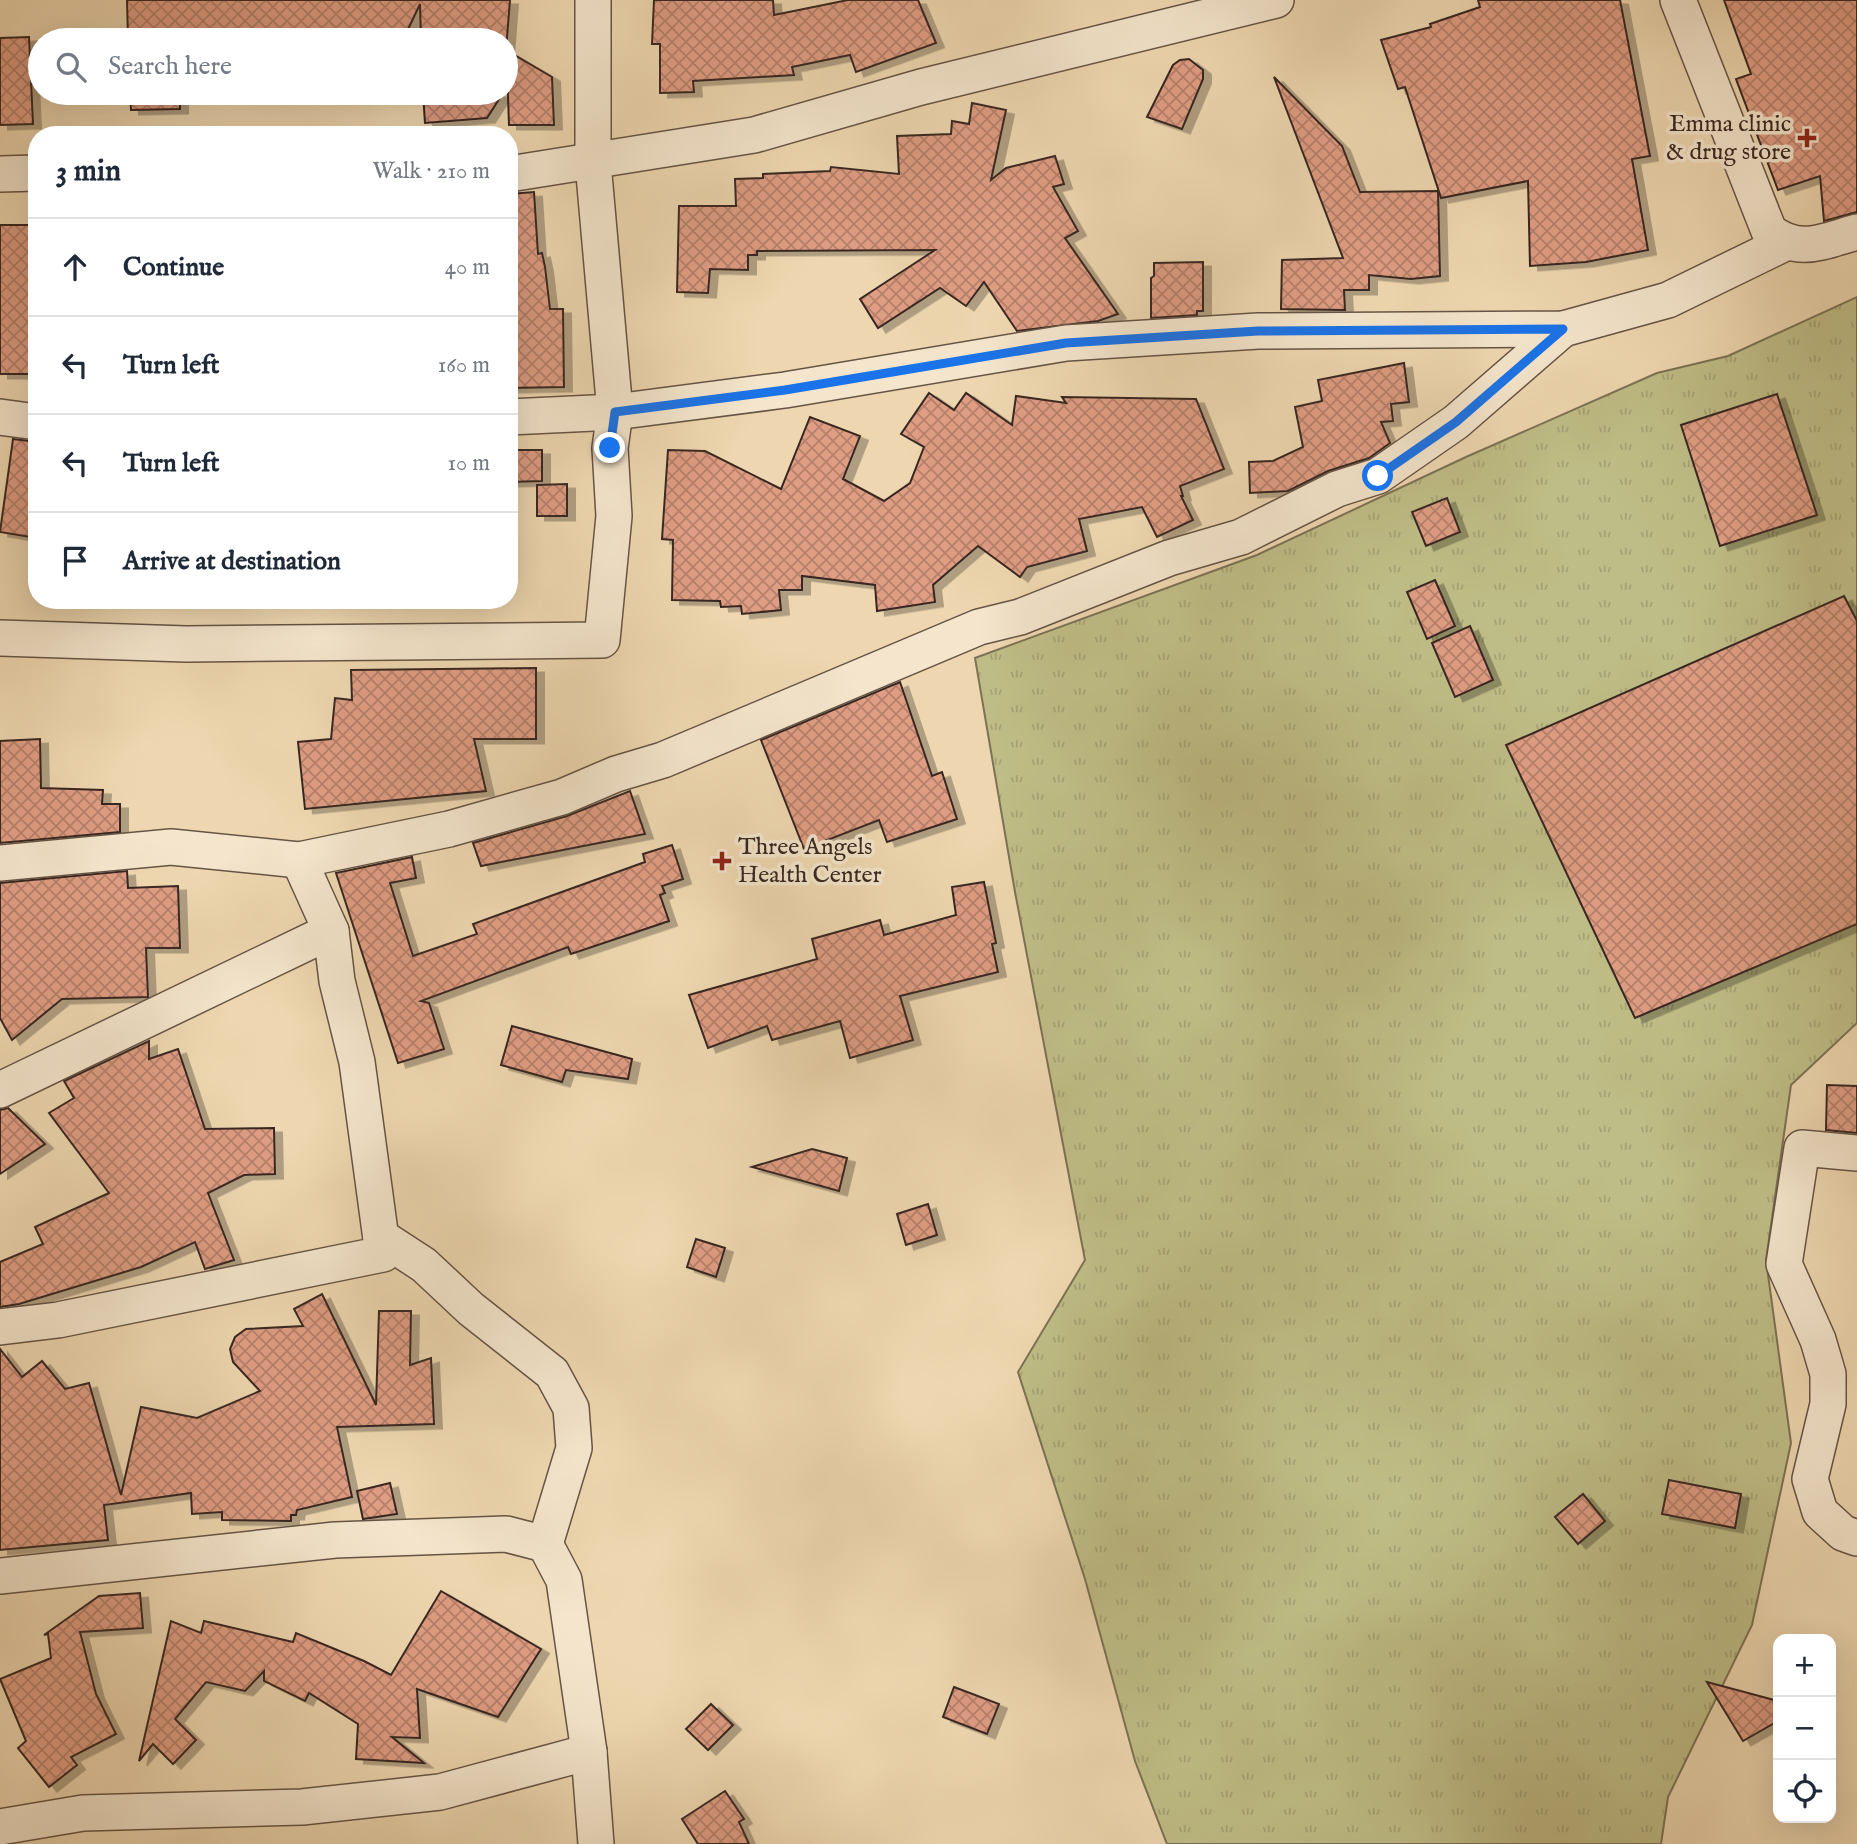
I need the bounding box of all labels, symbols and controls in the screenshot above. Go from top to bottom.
search box [28,28,518,105]
icon: search [52,48,90,86]
text: Search here [108,50,232,83]
place label: Emma clinic & drug store [1666,109,1791,168]
marker: Emma clinic & drug store [1797,128,1817,148]
text: 3 min [56,153,121,191]
text: Walk · 210 m [373,157,490,186]
icon: ahead [56,248,94,286]
text: Continue [123,251,224,284]
text: 40 m [445,253,490,282]
icon: left [56,346,94,384]
text: Turn left [123,349,220,382]
text: 160 m [438,351,490,380]
route end [594,432,625,463]
icon: left [56,444,94,482]
text: Turn left [123,447,220,480]
text: 10 m [447,449,490,478]
route start [1362,460,1393,491]
icon: arrive [56,542,94,580]
text: Arrive at destination [123,545,341,578]
place label: Three Angels Health Center [738,832,882,891]
marker: Three Angels Health Center [712,851,732,871]
map controls [1773,1634,1836,1823]
button: + [1773,1634,1836,1697]
button: − [1773,1697,1836,1760]
button: locate [1773,1760,1836,1823]

